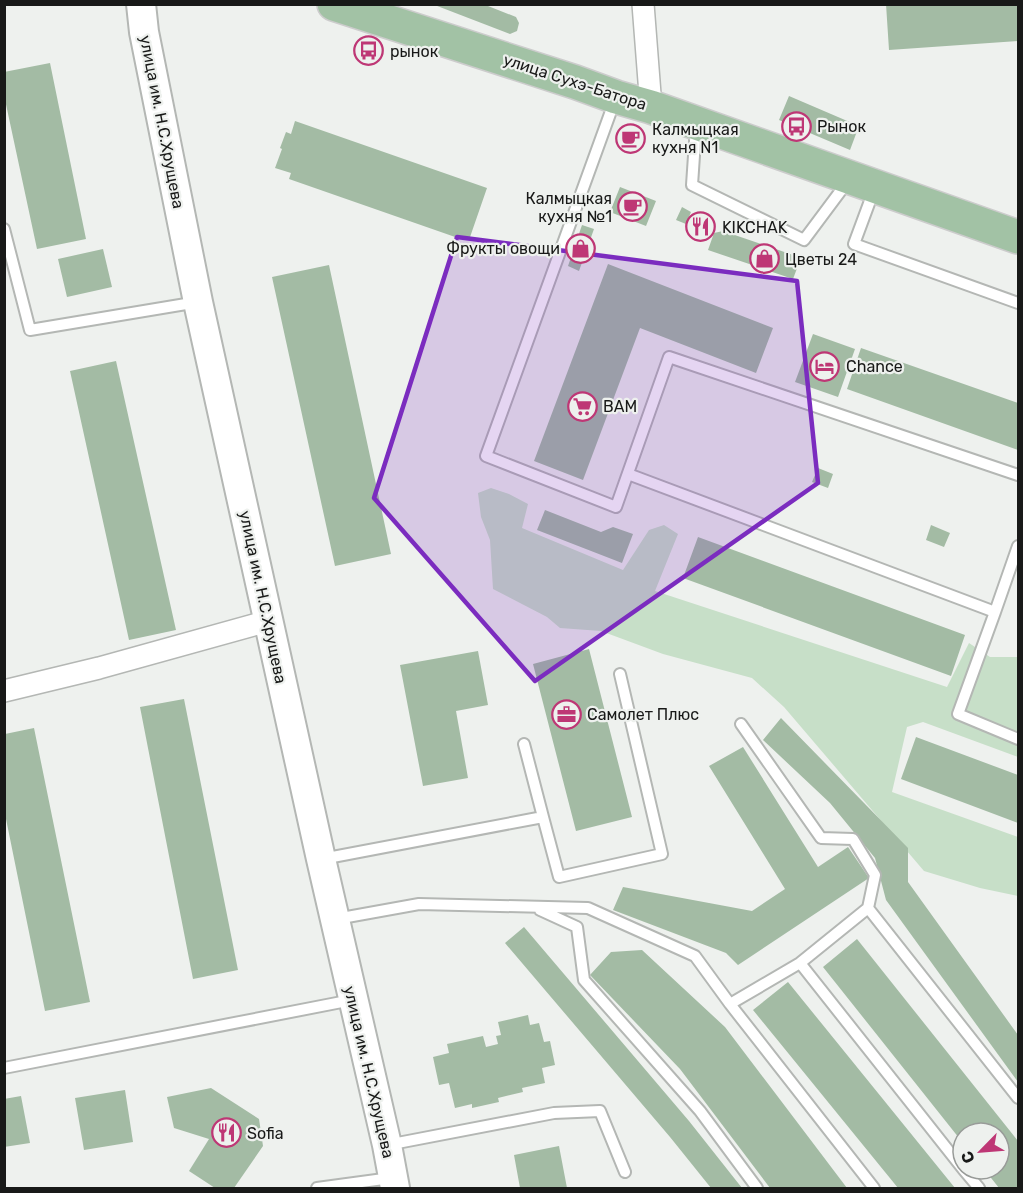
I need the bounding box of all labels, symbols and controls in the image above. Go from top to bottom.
street label: улица им. Н.С.Хрущева [136,34,188,210]
bus stop icon: рынок [353,35,385,67]
place label: рынок [390,42,439,61]
street label: улица Сухэ-Батора [501,50,649,114]
bus stop icon: Рынок [780,110,812,142]
place label: Рынок [817,117,867,136]
place label: Калмыцкая кухня N1 [652,120,739,157]
cafe icon: Калмыцкая кухня N1 [615,122,647,154]
place label: Калмыцкая кухня №1 [525,189,612,226]
cafe icon: Калмыцкая кухня №1 [617,191,649,223]
restaurant icon: KIKCHAK [685,211,717,243]
place label: KIKCHAK [722,218,788,237]
shop icon: Фрукты овощи [565,232,597,264]
place label: Фрукты овощи [446,239,560,258]
shop icon: Цветы 24 [748,243,780,275]
place label: Цветы 24 [785,250,857,269]
hotel icon: Chance [809,350,841,382]
place label: Chance [846,357,903,376]
supermarket icon: ВАМ [566,390,598,422]
place label: ВАМ [603,397,637,416]
street label: улица им. Н.С.Хрущева [235,509,291,685]
office icon: Самолет Плюс [550,698,582,730]
place label: Самолет Плюс [587,705,699,724]
street label: улица им. Н.С.Хрущева [340,984,398,1160]
restaurant icon: Sofia [210,1117,242,1149]
north arrow [951,1121,1011,1181]
place label: Sofia [247,1124,284,1143]
text: С [957,1148,979,1166]

